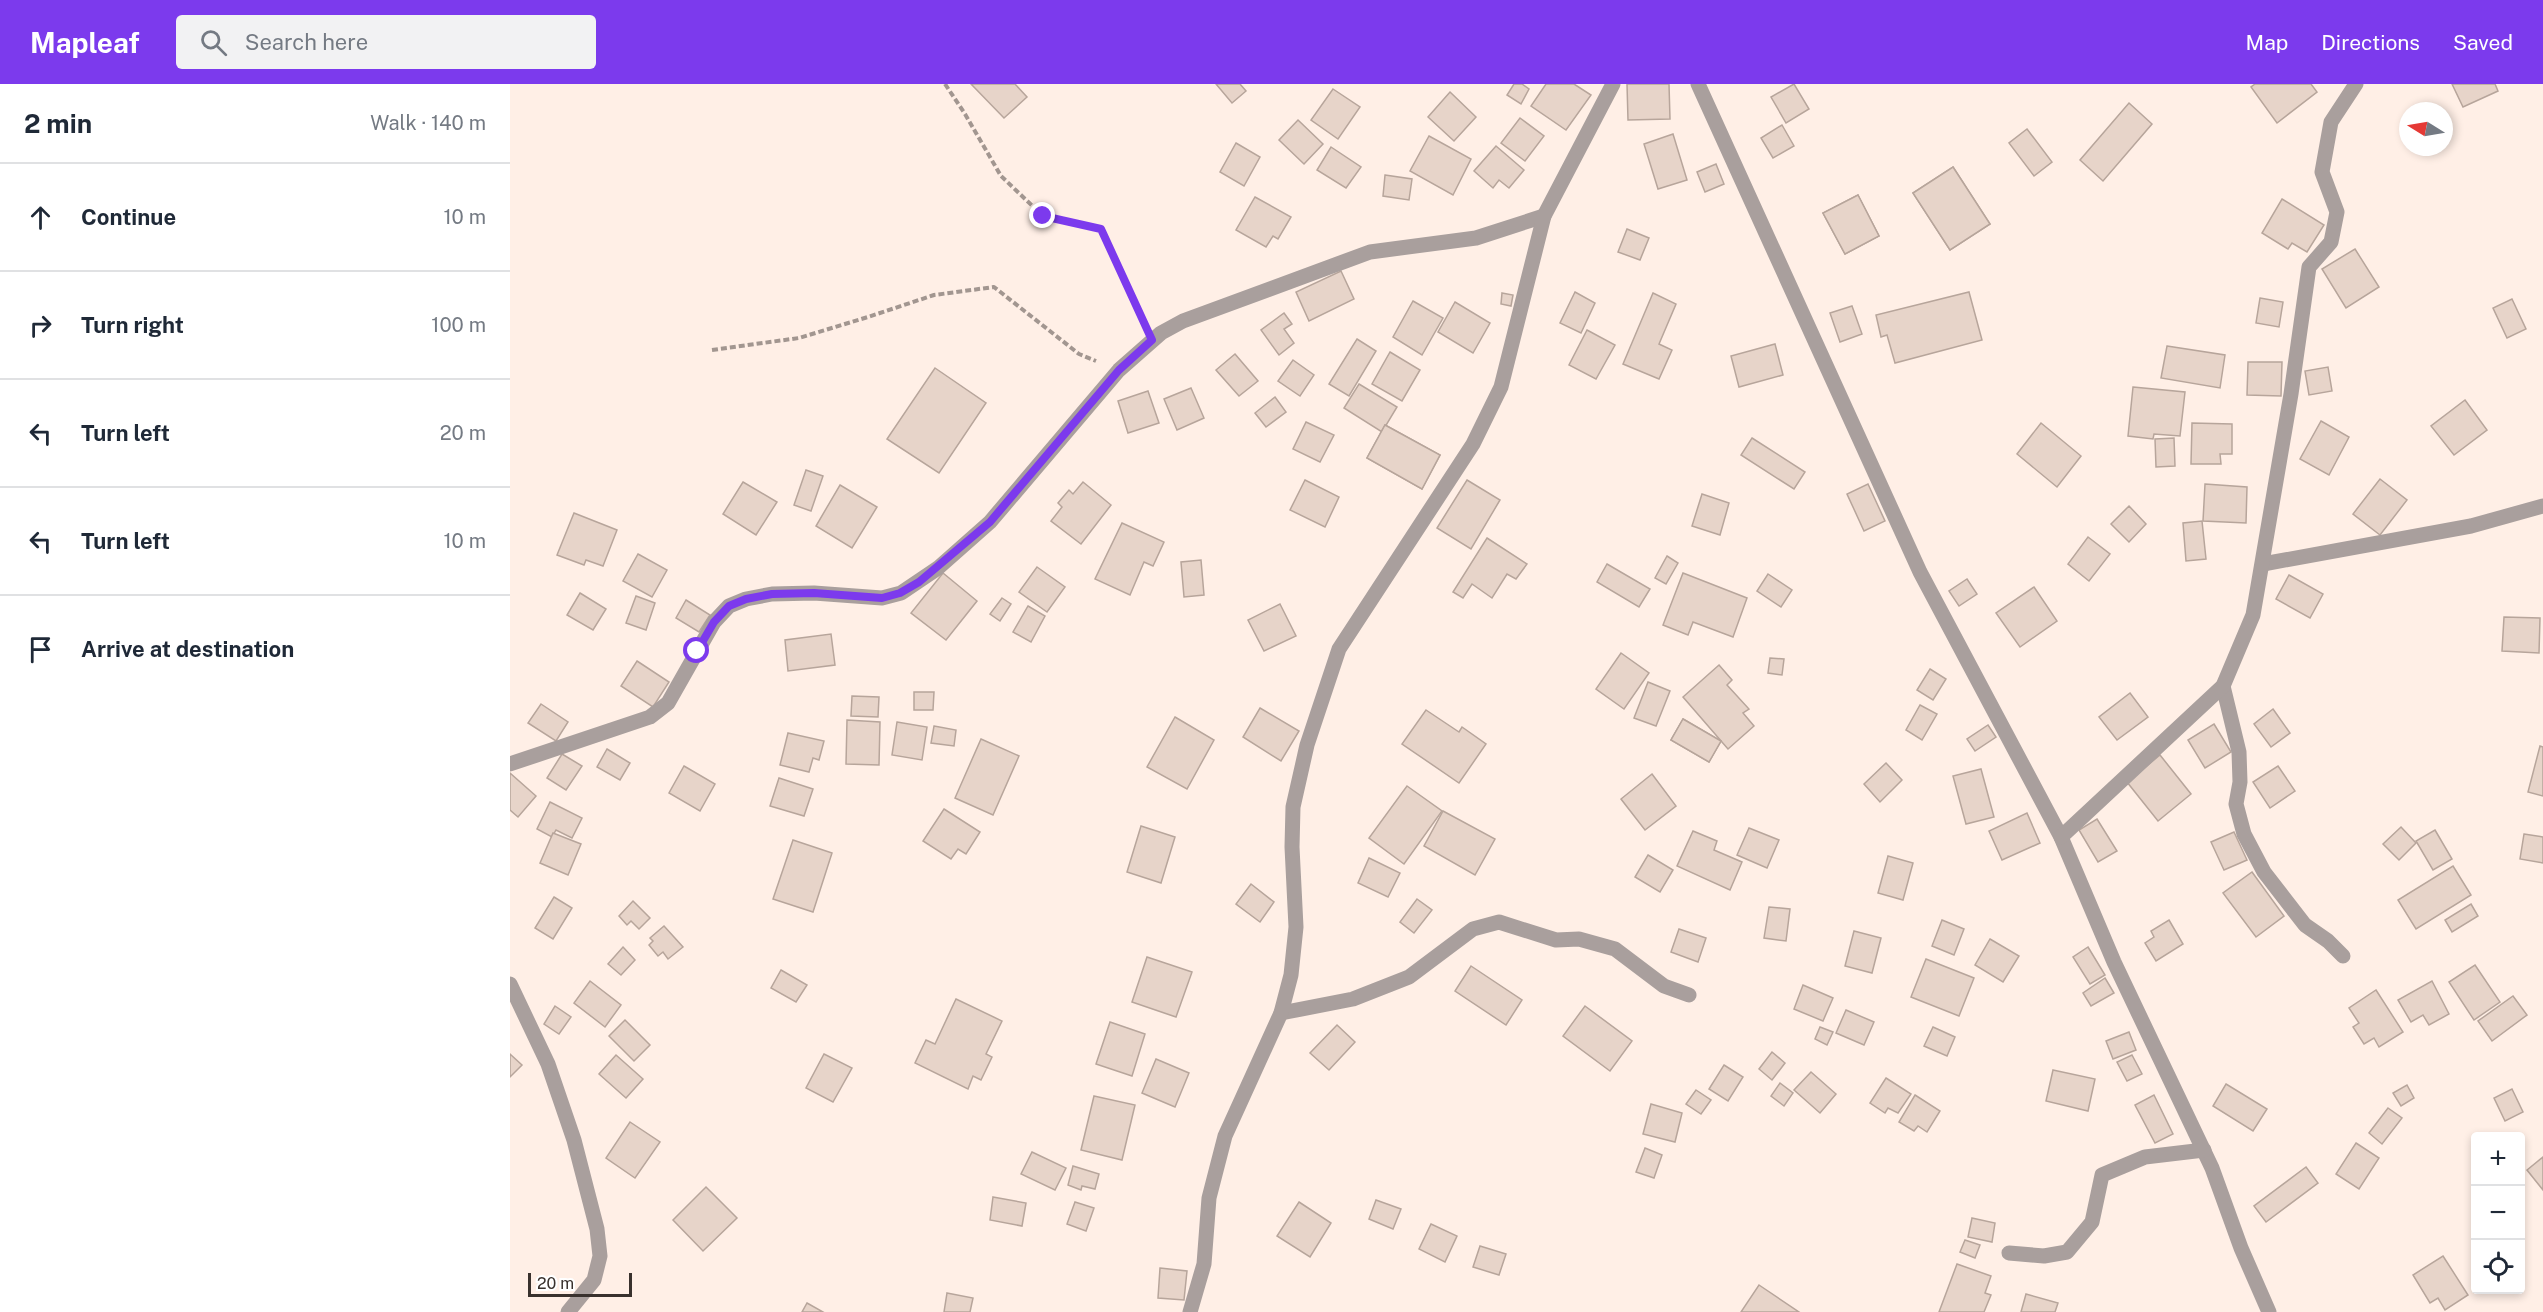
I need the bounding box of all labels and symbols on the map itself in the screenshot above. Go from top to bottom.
north arrow [2399,102,2453,156]
route end [1029,202,1055,228]
route start [683,637,709,663]
scale bar [528,1270,632,1298]

